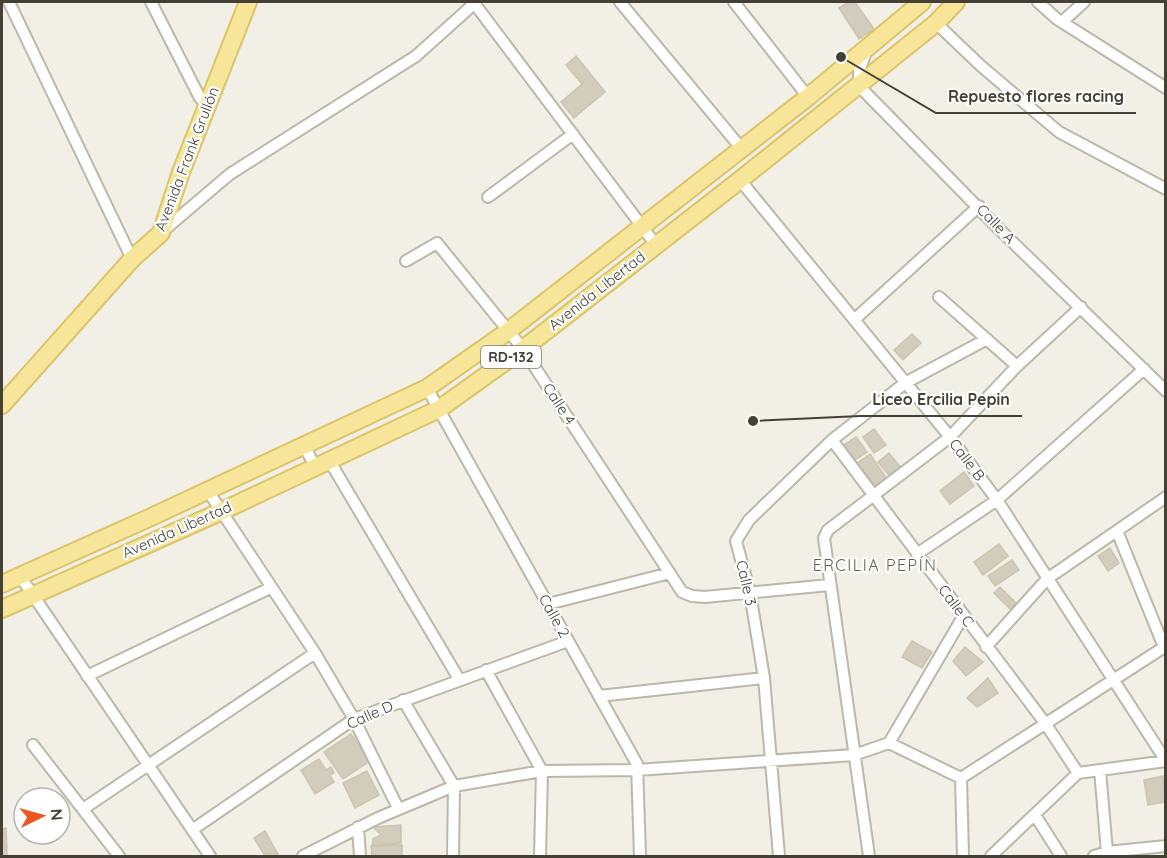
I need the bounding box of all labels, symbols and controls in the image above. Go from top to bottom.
callout: Repuesto flores racing [936,79,1136,113]
street label: Avenida Frank Grullón [150,84,223,234]
text: Repuesto flores racing [948,86,1124,106]
street label: Calle A [973,200,1020,248]
street label: Avenida Libertad [545,247,649,334]
road number: RD-132 [481,346,541,368]
street label: Calle 4 [539,379,580,428]
callout: Liceo Ercilia Pepin [860,382,1022,416]
text: Liceo Ercilia Pepin [872,389,1010,409]
street label: Calle B [945,435,990,485]
street label: Avenida Libertad [119,497,234,562]
district label: ERCILIA PEPÍN [813,555,937,575]
street label: Calle 3 [732,558,761,608]
street label: Calle C [934,581,979,631]
street label: Calle 2 [535,591,574,641]
street label: Calle D [344,696,396,733]
north arrow [12,786,72,846]
text: N [46,808,67,821]

